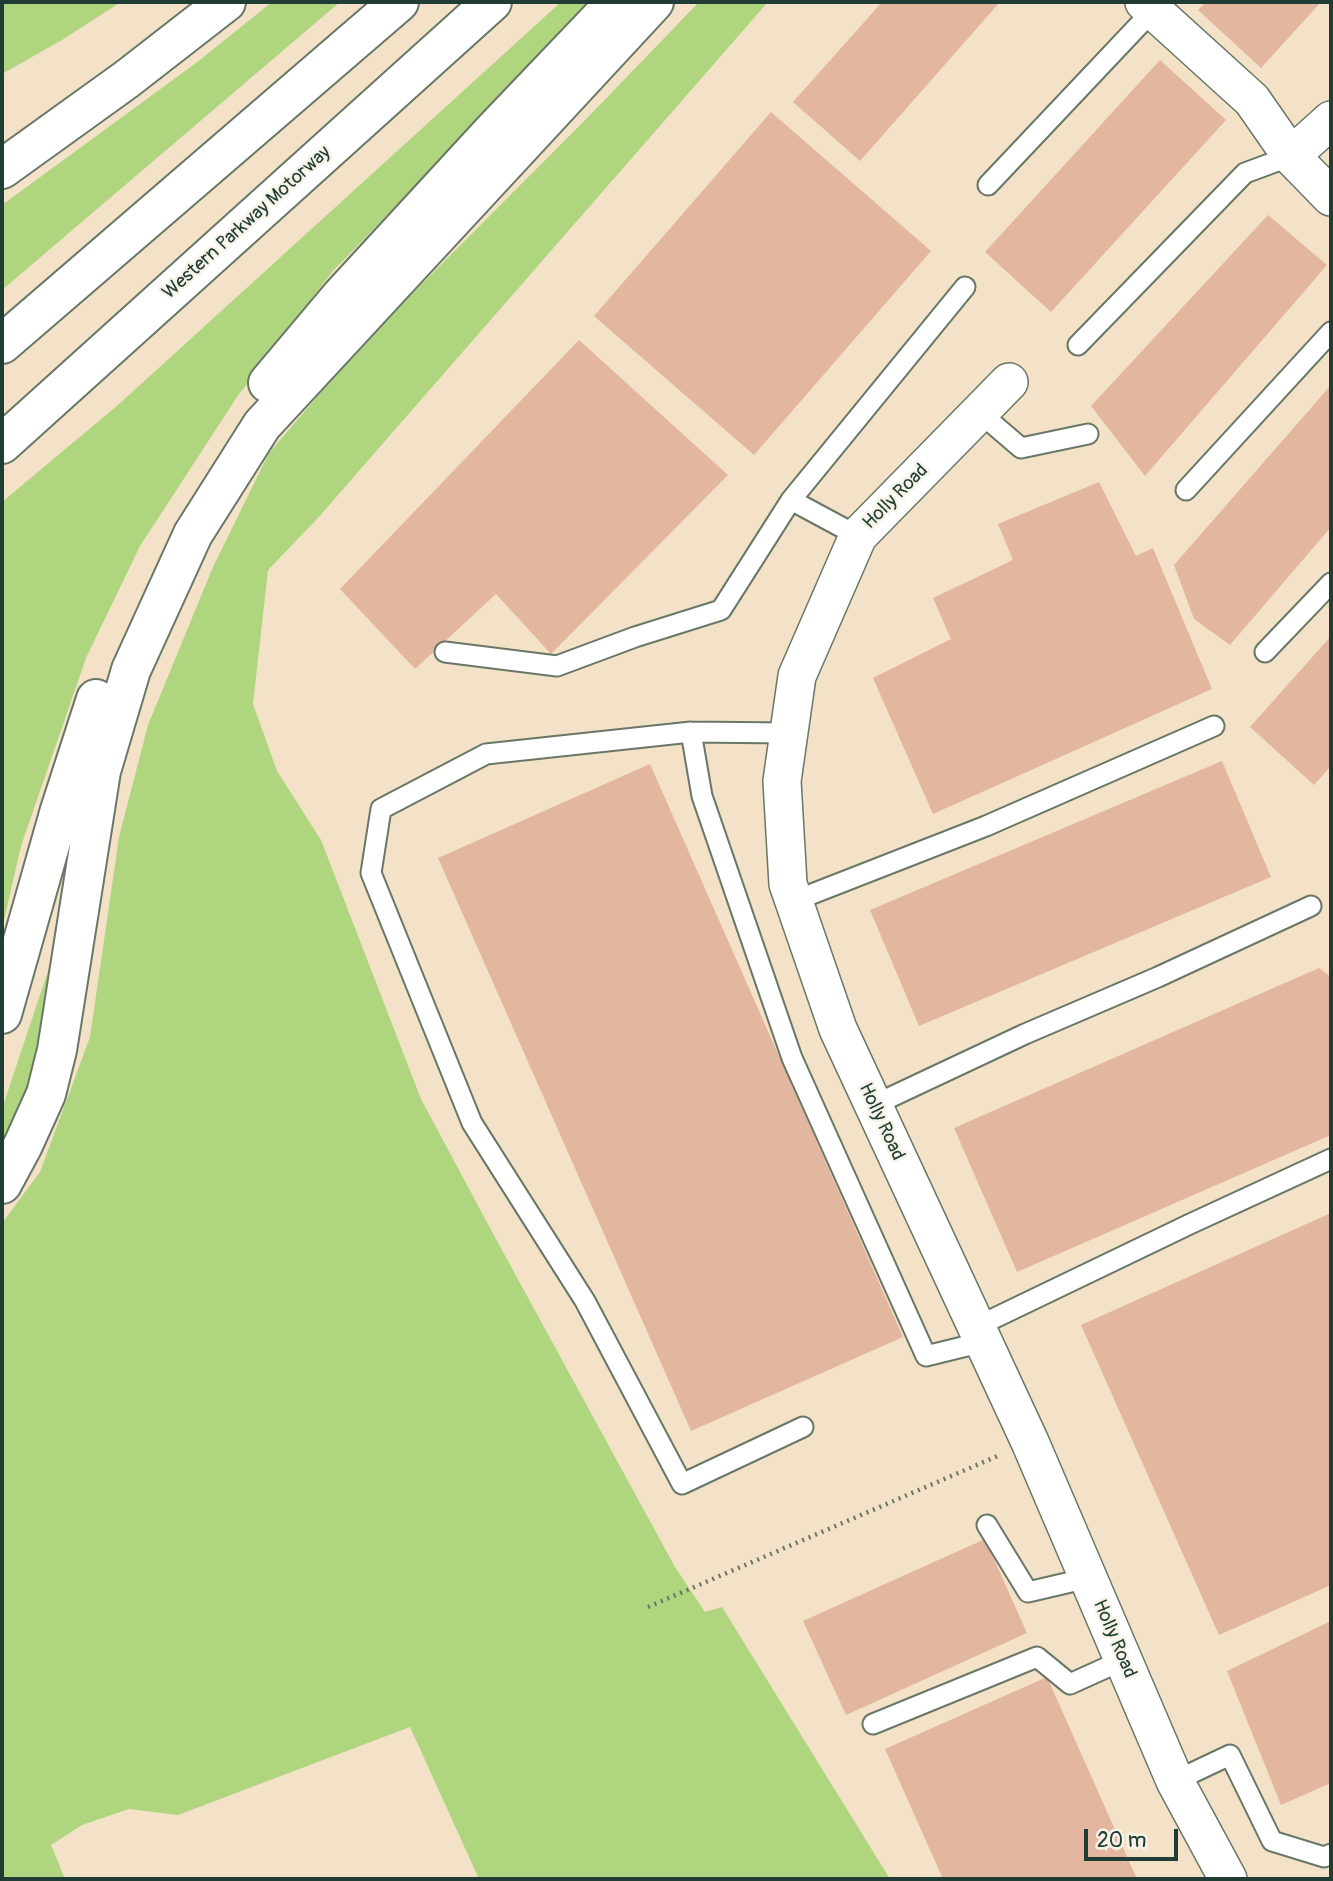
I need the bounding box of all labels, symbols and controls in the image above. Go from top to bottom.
street label: Western Parkway Motorway [158,142,336,304]
street label: Holly Road [859,460,933,534]
street label: Holly Road [853,1080,909,1164]
street label: Holly Road [1087,1596,1141,1682]
scale bar [1088,1814,1182,1858]
text: 20 m [1097,1827,1146,1854]

